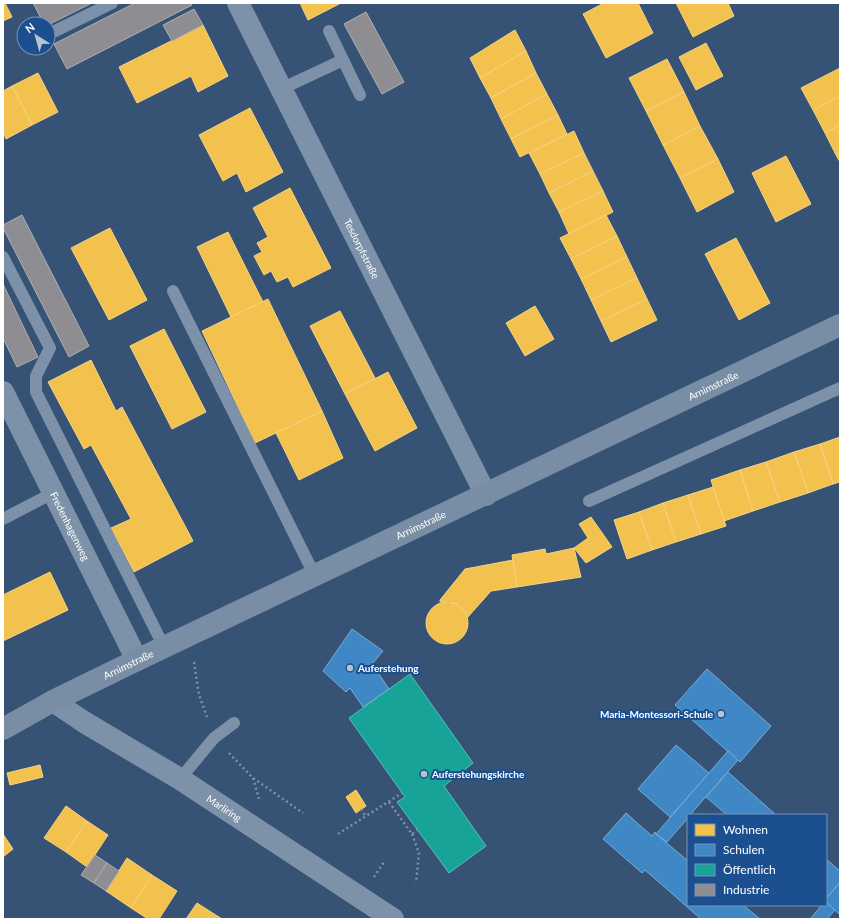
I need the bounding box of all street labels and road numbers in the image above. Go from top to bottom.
street label: Tesdorpfstraße [342,216,382,281]
street label: Arnimstraße [686,368,740,403]
street label: Fredenhagenweg [48,490,92,563]
street label: Arnimstraße [394,508,448,542]
street label: Arnimstraße [101,647,155,682]
street label: Marliring [204,792,244,824]

